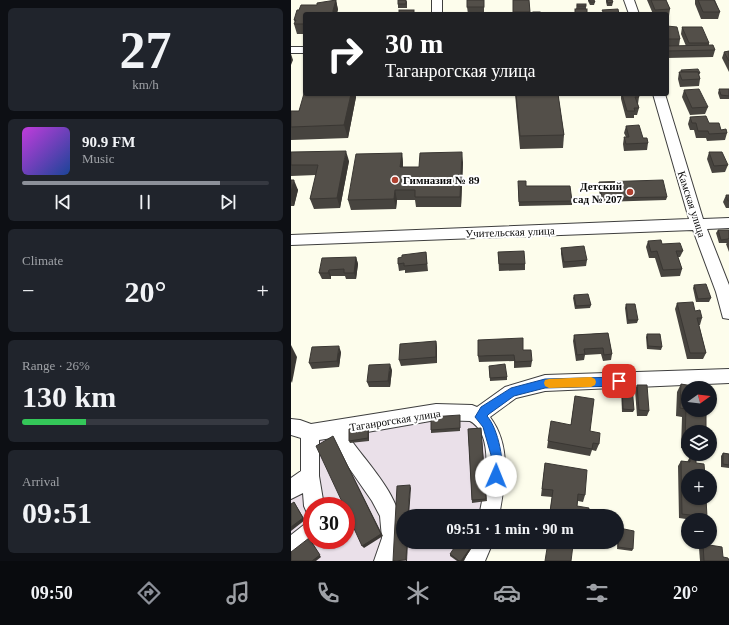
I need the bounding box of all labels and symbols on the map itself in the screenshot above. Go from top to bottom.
street label: Камская улица [676,169,708,239]
place label: Гимназия № 89 [403,174,480,186]
marker: Гимназия № 89 [390,175,400,185]
place label: Детский сад № 207 [573,180,623,205]
marker: Детский сад № 207 [625,187,635,197]
street label: Учительская улица [465,224,555,240]
pin [602,364,636,398]
north arrow [681,381,717,417]
street label: Таганрогская улица [349,407,441,433]
position arrow [475,455,517,497]
speed limit sign: 30 [303,497,355,549]

